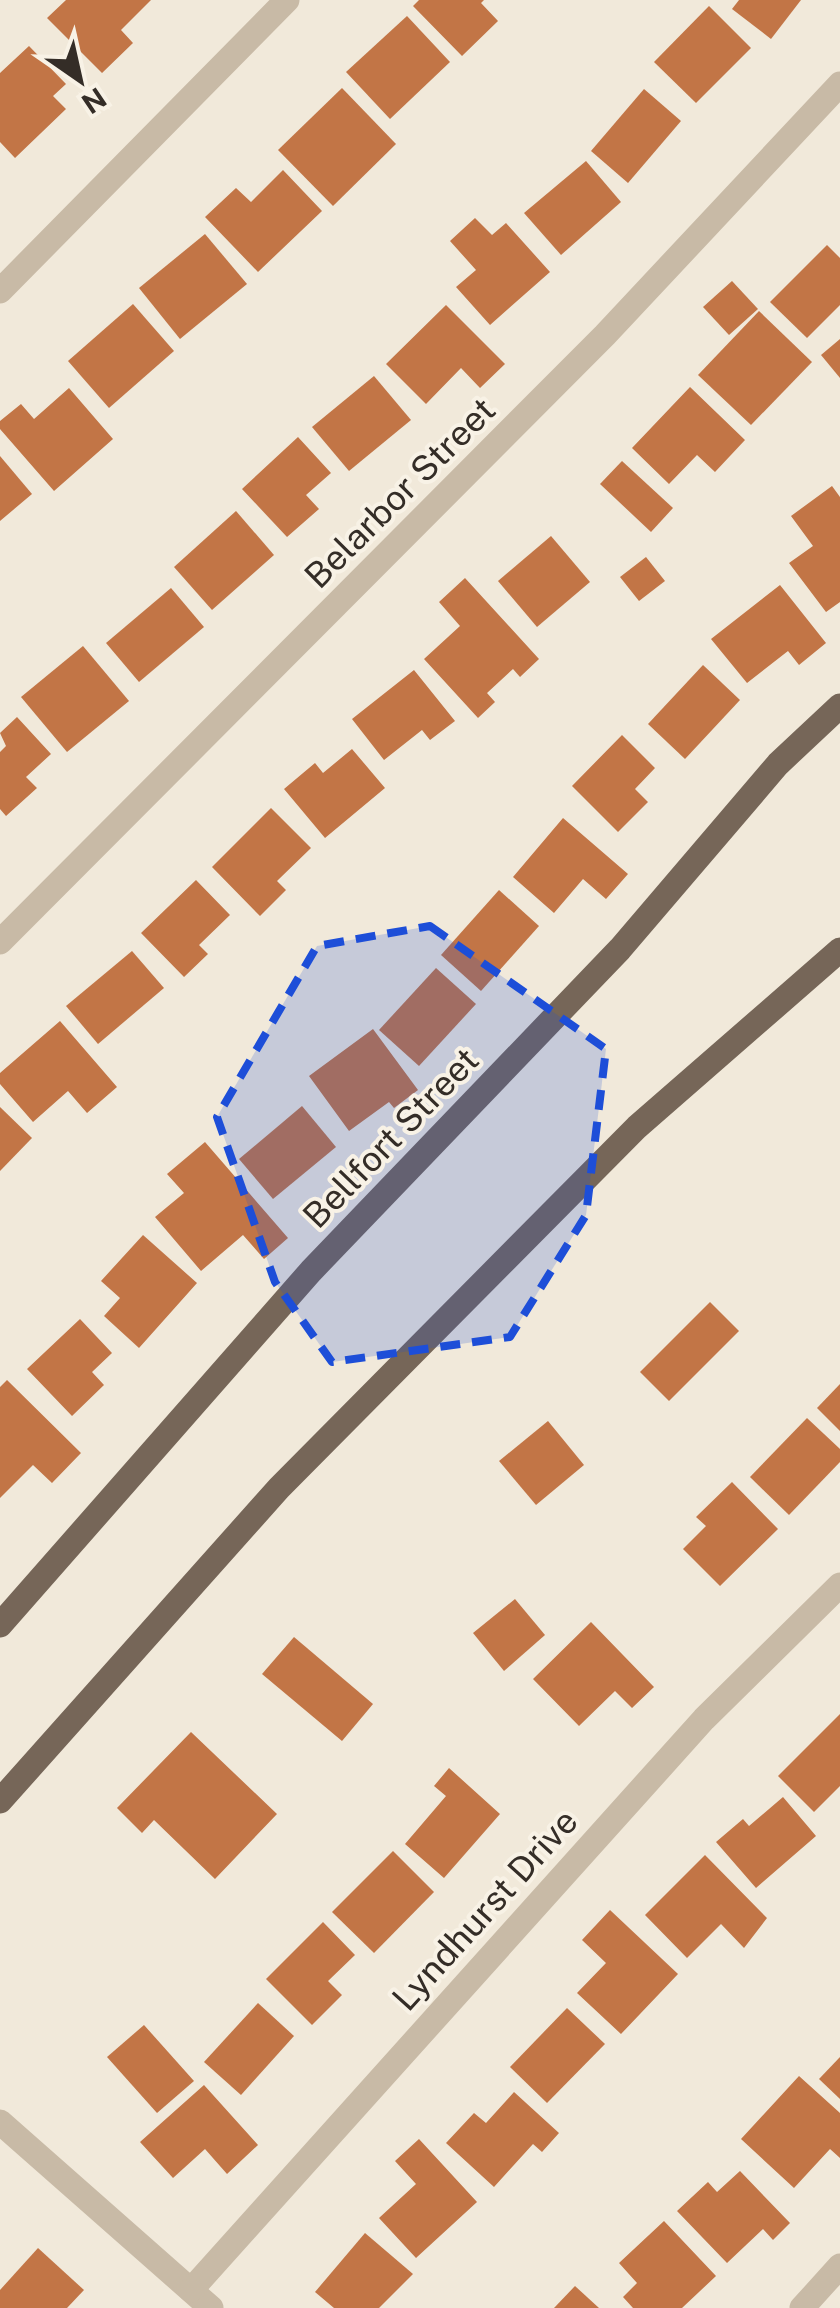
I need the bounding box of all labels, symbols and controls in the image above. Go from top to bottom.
north arrow [30,30,130,130]
text: N [76,81,113,121]
street label: Belarbor Street [296,389,503,596]
street label: Bellfort Street [295,1039,487,1236]
street label: Lyndhurst Drive [384,1801,586,2019]

